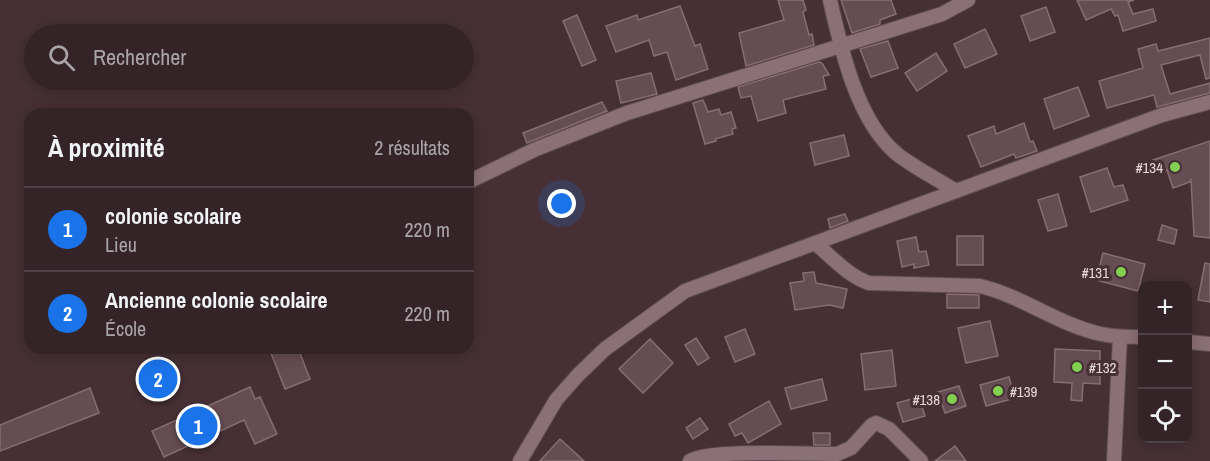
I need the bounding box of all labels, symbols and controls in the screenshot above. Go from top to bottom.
search box [24,24,474,90]
icon: search [45,41,78,74]
text: Rechercher [93,42,186,72]
text: À proximité [48,130,165,165]
text: 2 résultats [374,134,450,161]
place label: #134 [1136,157,1163,178]
marker: #134 [1168,160,1182,174]
your location [547,189,576,218]
text: colonie scolaire [105,201,241,231]
text: 1 [63,216,72,243]
text: 220 m [404,216,450,243]
text: Lieu [105,231,137,258]
place label: #131 [1082,262,1109,283]
marker: #131 [1114,265,1128,279]
map controls [1138,281,1192,443]
button: + [1138,281,1192,335]
text: Ancienne colonie scolaire [105,285,328,315]
text: 2 [63,300,72,327]
text: 220 m [404,300,450,327]
text: École [105,315,146,342]
button: − [1138,335,1192,389]
pin: 2 [138,356,178,401]
place label: #132 [1089,357,1117,378]
marker: #132 [1070,360,1084,374]
place label: #139 [1010,381,1038,402]
marker: #139 [991,384,1005,398]
place label: #138 [913,389,940,410]
button: locate [1138,389,1192,443]
marker: #138 [945,392,959,406]
pin: 1 [178,404,218,448]

